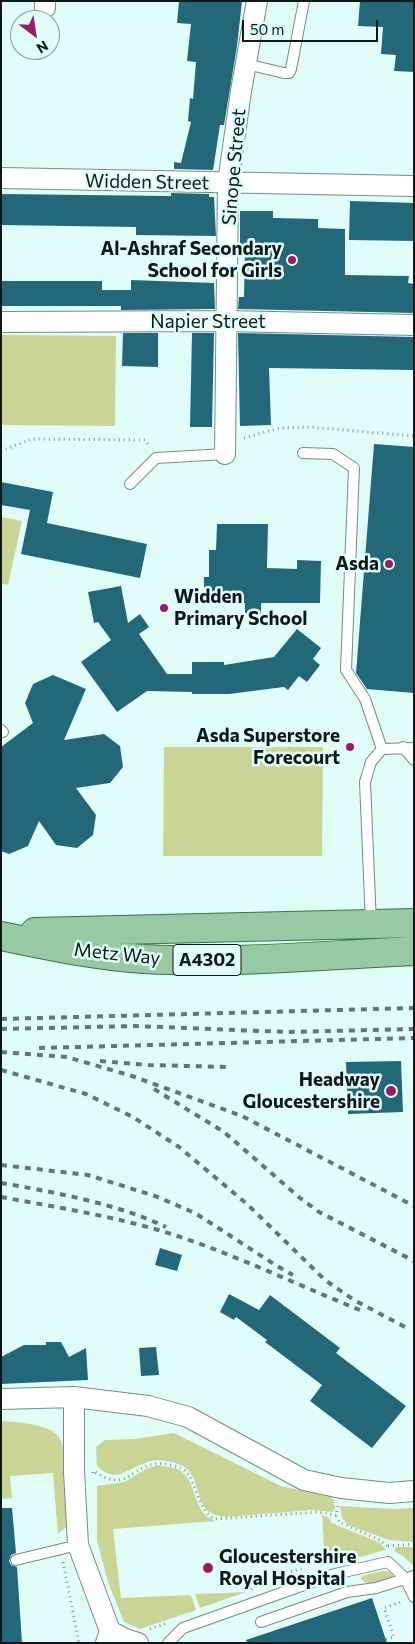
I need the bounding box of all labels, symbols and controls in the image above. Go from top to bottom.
north arrow [10,10,60,60]
scale bar [245,10,381,42]
text: 50 m [250,20,284,38]
text: N [34,37,51,57]
street label: Sinope Street [218,108,250,226]
street label: Widden Street [85,170,209,194]
place label: Al-Ashraf Secondary School for Girls [101,238,282,282]
marker: Al-Ashraf Secondary School for Girls [286,254,298,266]
street label: Napier Street [150,311,266,333]
place label: Asda [335,553,379,575]
marker: Asda [383,558,395,570]
place label: Widden Primary School [174,586,307,630]
marker: Widden Primary School [158,602,170,614]
place label: Asda Superstore Forecourt [196,725,340,769]
marker: Asda Superstore Forecourt [344,741,356,753]
street label: Metz Way [73,938,161,970]
road number: A4302 [173,944,241,976]
place label: Headway Gloucestershire [243,1069,380,1113]
marker: Headway Gloucestershire [384,1084,398,1098]
place label: Gloucestershire Royal Hospital [219,1546,356,1590]
marker: Gloucestershire Royal Hospital [201,1561,215,1575]

